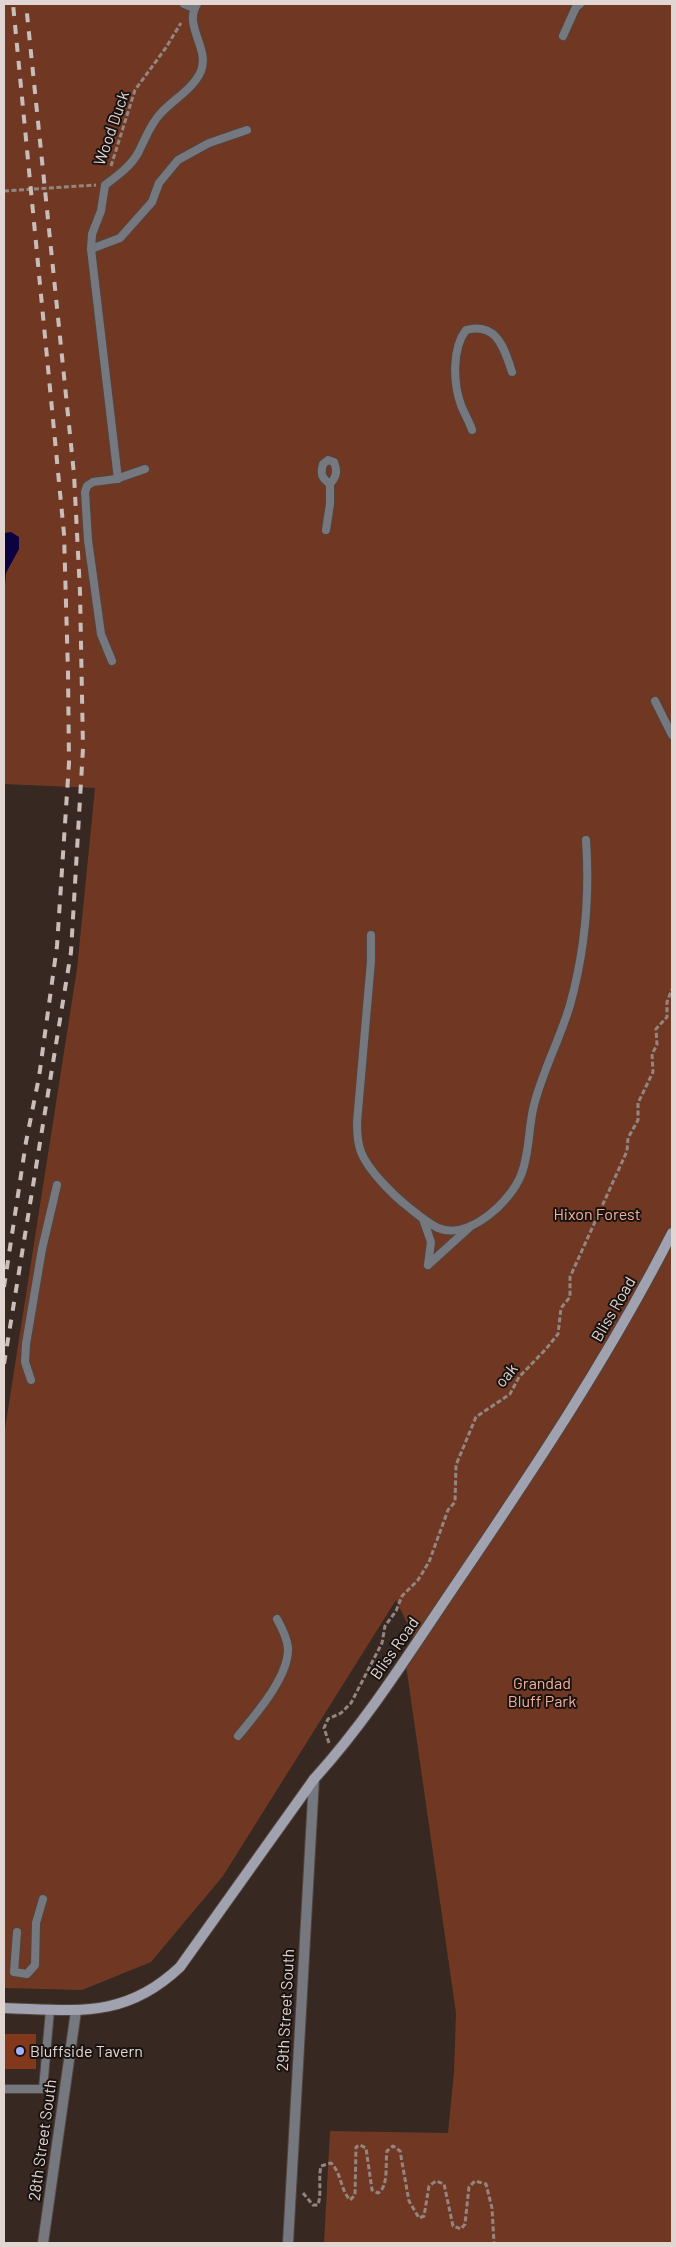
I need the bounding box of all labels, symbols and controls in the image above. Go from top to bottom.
street label: Wood Duck [89,88,132,167]
park label: Hixon Forest [553,1204,641,1223]
street label: Bliss Road [586,1273,639,1344]
street label: oak [490,1359,521,1390]
street label: Bliss Road [365,1613,422,1682]
park label: Grandad Bluff Park [508,1673,576,1710]
street label: 29th Street South [272,1948,297,2072]
place label: Bluffside Tavern [30,2041,143,2060]
marker: Bluffside Tavern [14,2045,26,2057]
street label: 28th Street South [24,2078,59,2202]

